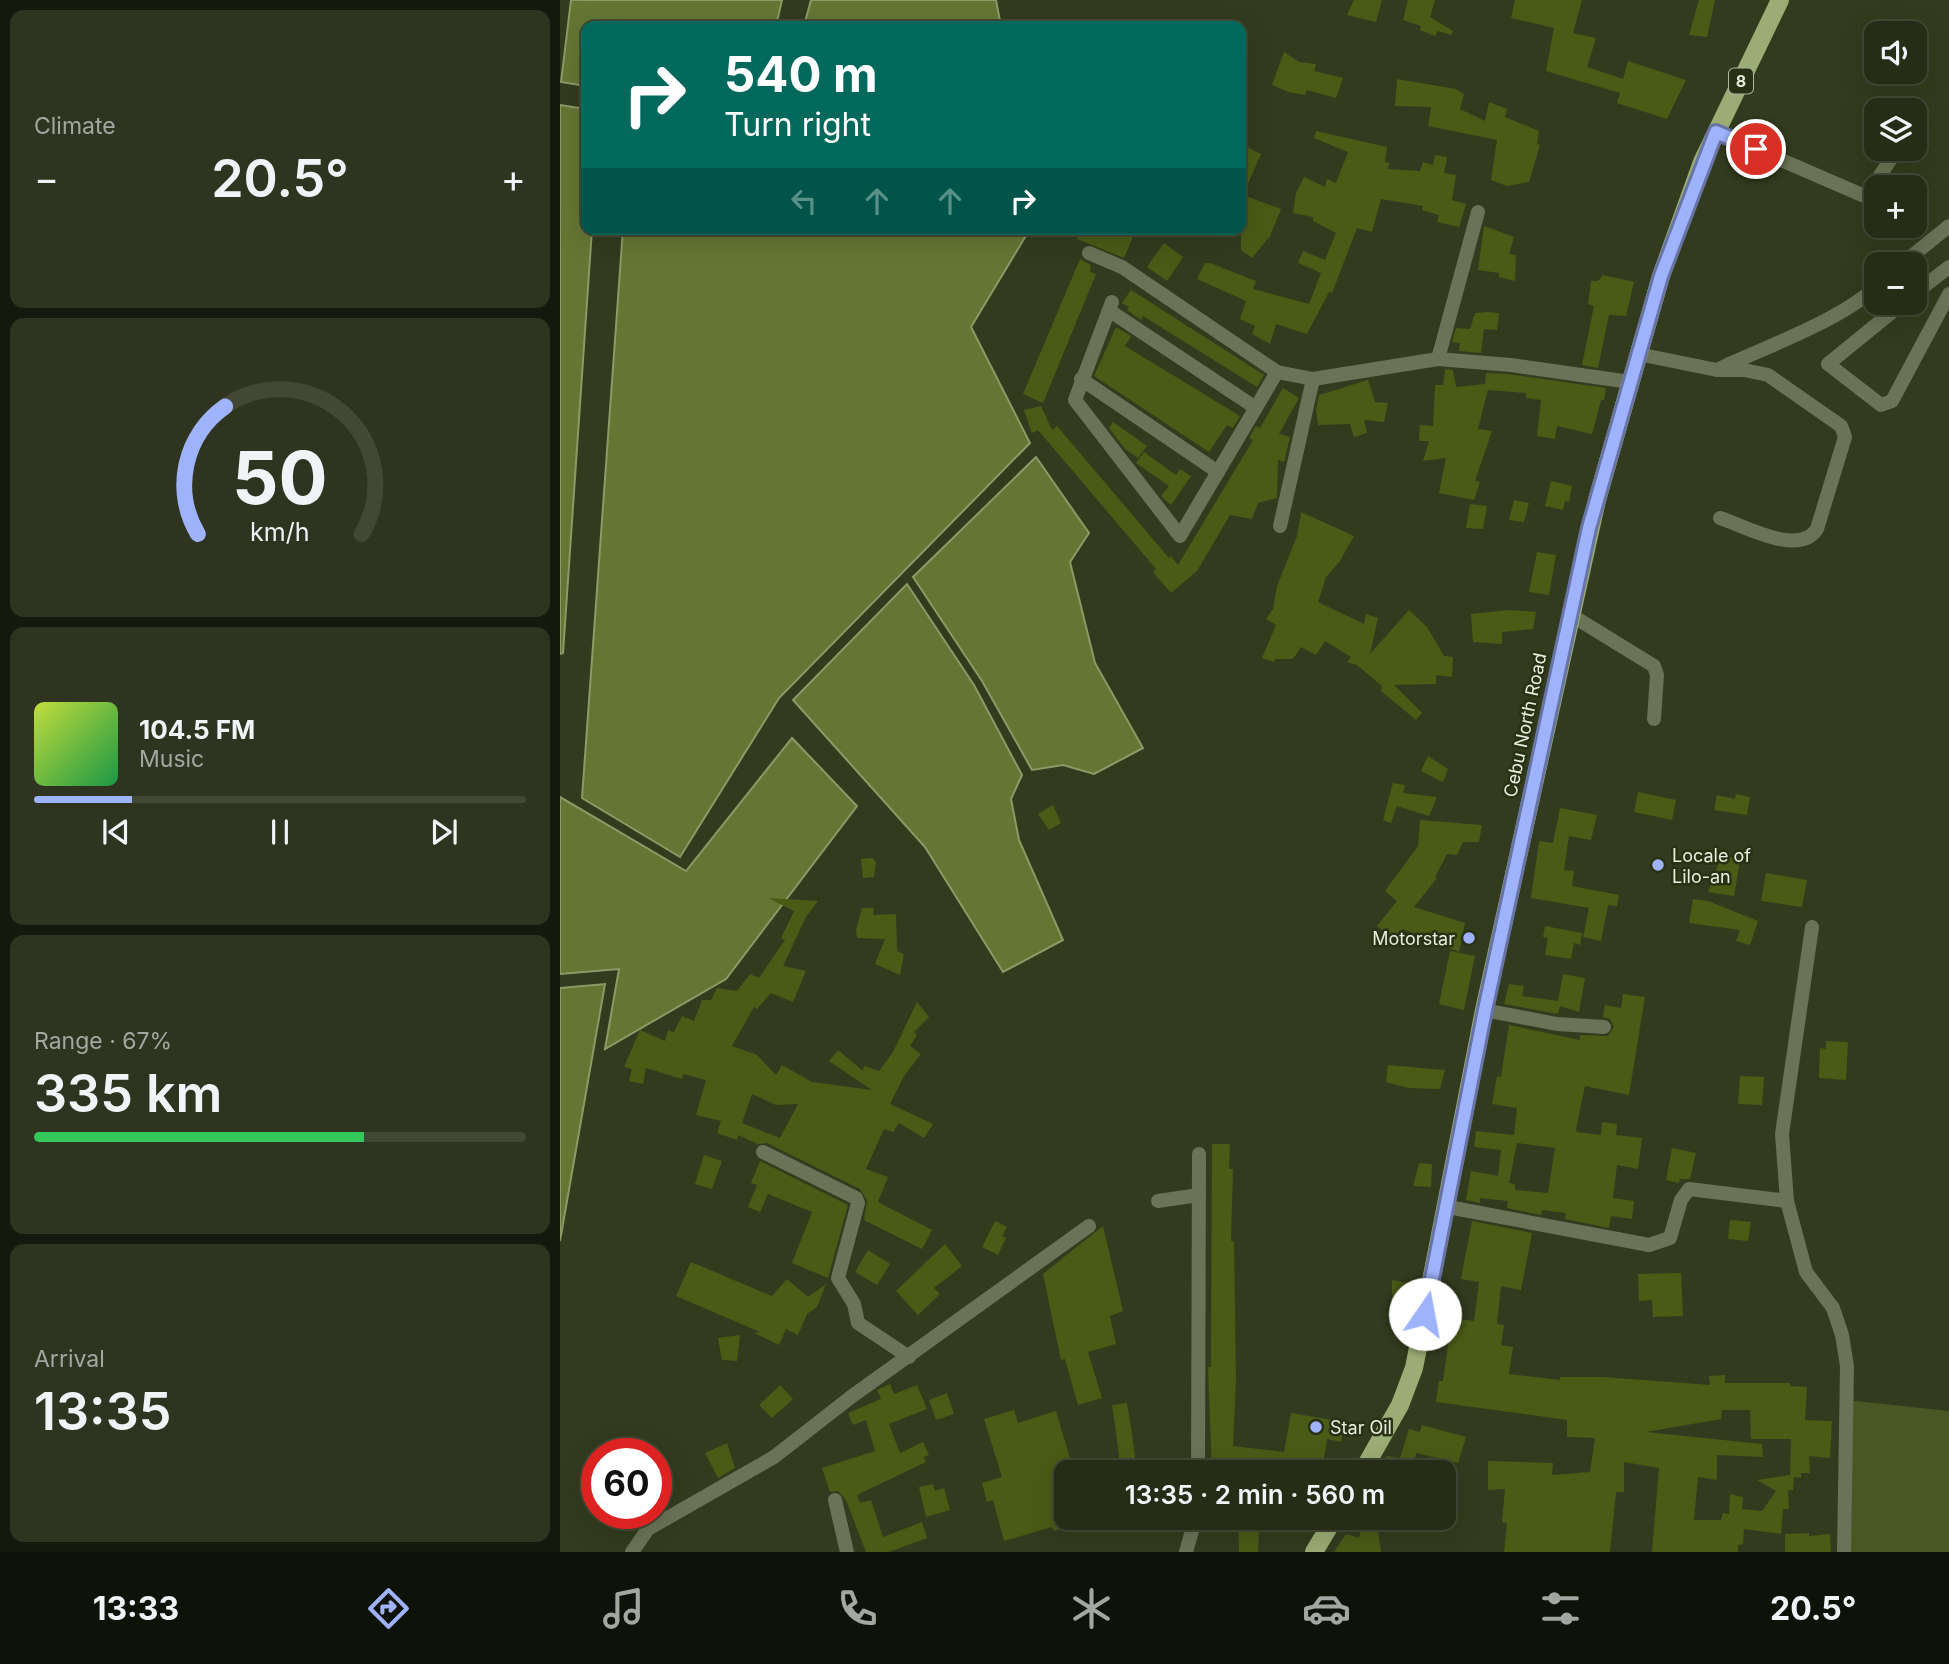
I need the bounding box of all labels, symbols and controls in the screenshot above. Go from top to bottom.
map controls [1864,21,1927,315]
button: sound [1864,21,1927,84]
text: 540 m [724,45,878,104]
icon: right [609,49,700,140]
road number: 8 [1729,68,1753,94]
button: layers [1864,98,1927,161]
text: Turn right [724,105,871,144]
text: Climate [34,112,116,140]
pin [1726,119,1786,179]
icon: arrive [1737,130,1775,168]
text: 20.5° [211,147,349,210]
text: − [34,155,59,201]
text: + [501,155,526,201]
button: + [1864,175,1927,238]
icon: left [785,182,823,220]
icon: ahead [858,182,896,220]
icon: ahead [931,182,969,220]
icon: right [1004,182,1042,220]
button: − [1864,252,1927,315]
text: 50 [232,433,328,522]
text: km/h [250,516,310,546]
street label: Cebu North Road [1499,651,1551,799]
text: 104.5 FM [139,714,255,745]
text: Music [139,745,204,773]
icon: previous [97,813,135,851]
icon: pause [261,813,299,851]
icon: next [425,813,463,851]
place label: Locale of Lilo-an [1672,845,1751,887]
marker: Locale of Lilo-an [1650,857,1666,873]
place label: Motorstar [1372,928,1455,949]
marker: Motorstar [1461,930,1477,946]
text: Range · 67% [34,1027,172,1055]
text: 335 km [34,1062,222,1125]
position arrow [1388,1277,1462,1351]
text: Arrival [34,1345,105,1373]
text: 13:35 [34,1380,171,1443]
place label: Star Oil [1330,1417,1392,1438]
marker: Star Oil [1308,1419,1324,1435]
speed limit sign: 60 [581,1438,672,1529]
text: 13:35 · 2 min · 560 m [1125,1479,1385,1510]
icon: directions [364,1584,413,1633]
icon: music [599,1584,648,1633]
icon: phone [833,1584,882,1633]
icon: climate [1067,1584,1116,1633]
icon: car [1302,1584,1351,1633]
icon: filters [1536,1584,1585,1633]
text: 13:33 [93,1589,179,1628]
text: 20.5° [1770,1589,1856,1628]

